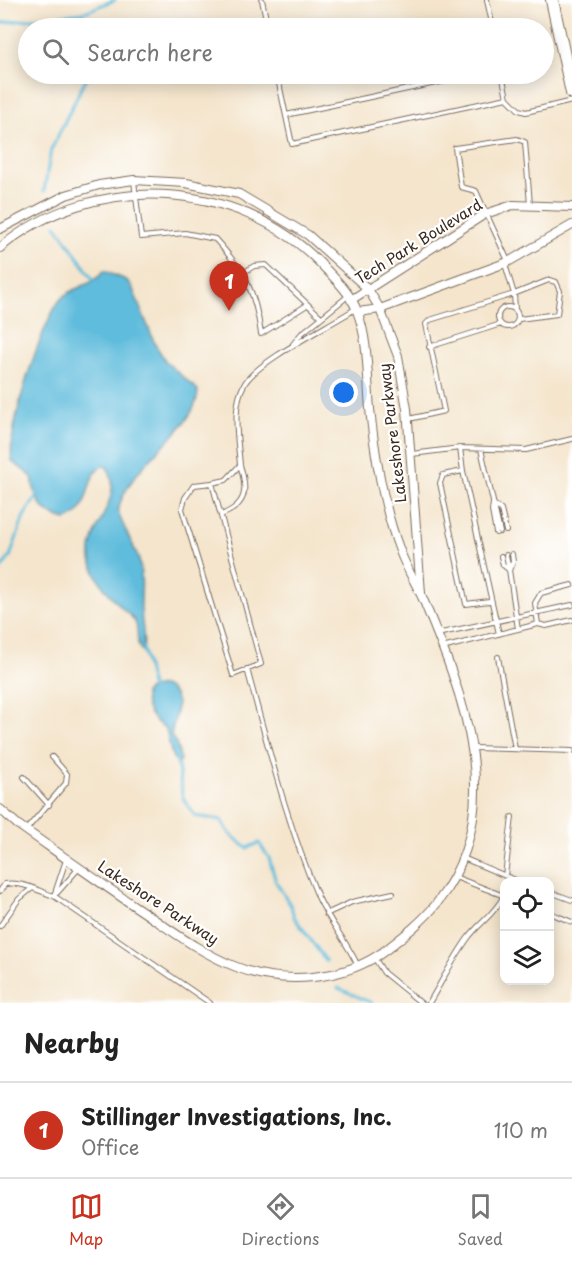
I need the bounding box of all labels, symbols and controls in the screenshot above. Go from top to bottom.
search box [18,18,554,84]
icon: search [39,35,72,68]
text: Search here [87,35,213,68]
street label: Tech Park Boulevard [350,192,486,289]
pin: 1 [210,262,248,311]
street label: Lakeshore Parkway [372,362,411,504]
your location [329,378,358,407]
street label: Lakeshore Parkway [94,854,224,950]
map controls [500,877,554,985]
button: locate [500,877,554,931]
button: layers [500,931,554,985]
text: Nearby [24,1023,119,1062]
text: Stillinger Investigations, Inc. [81,1099,392,1132]
text: 1 [39,1115,48,1145]
text: 110 m [494,1115,548,1145]
text: Office [81,1132,139,1162]
tab: Map [69,1190,103,1250]
tab: Directions [241,1190,319,1250]
tab: Saved [457,1190,503,1250]

